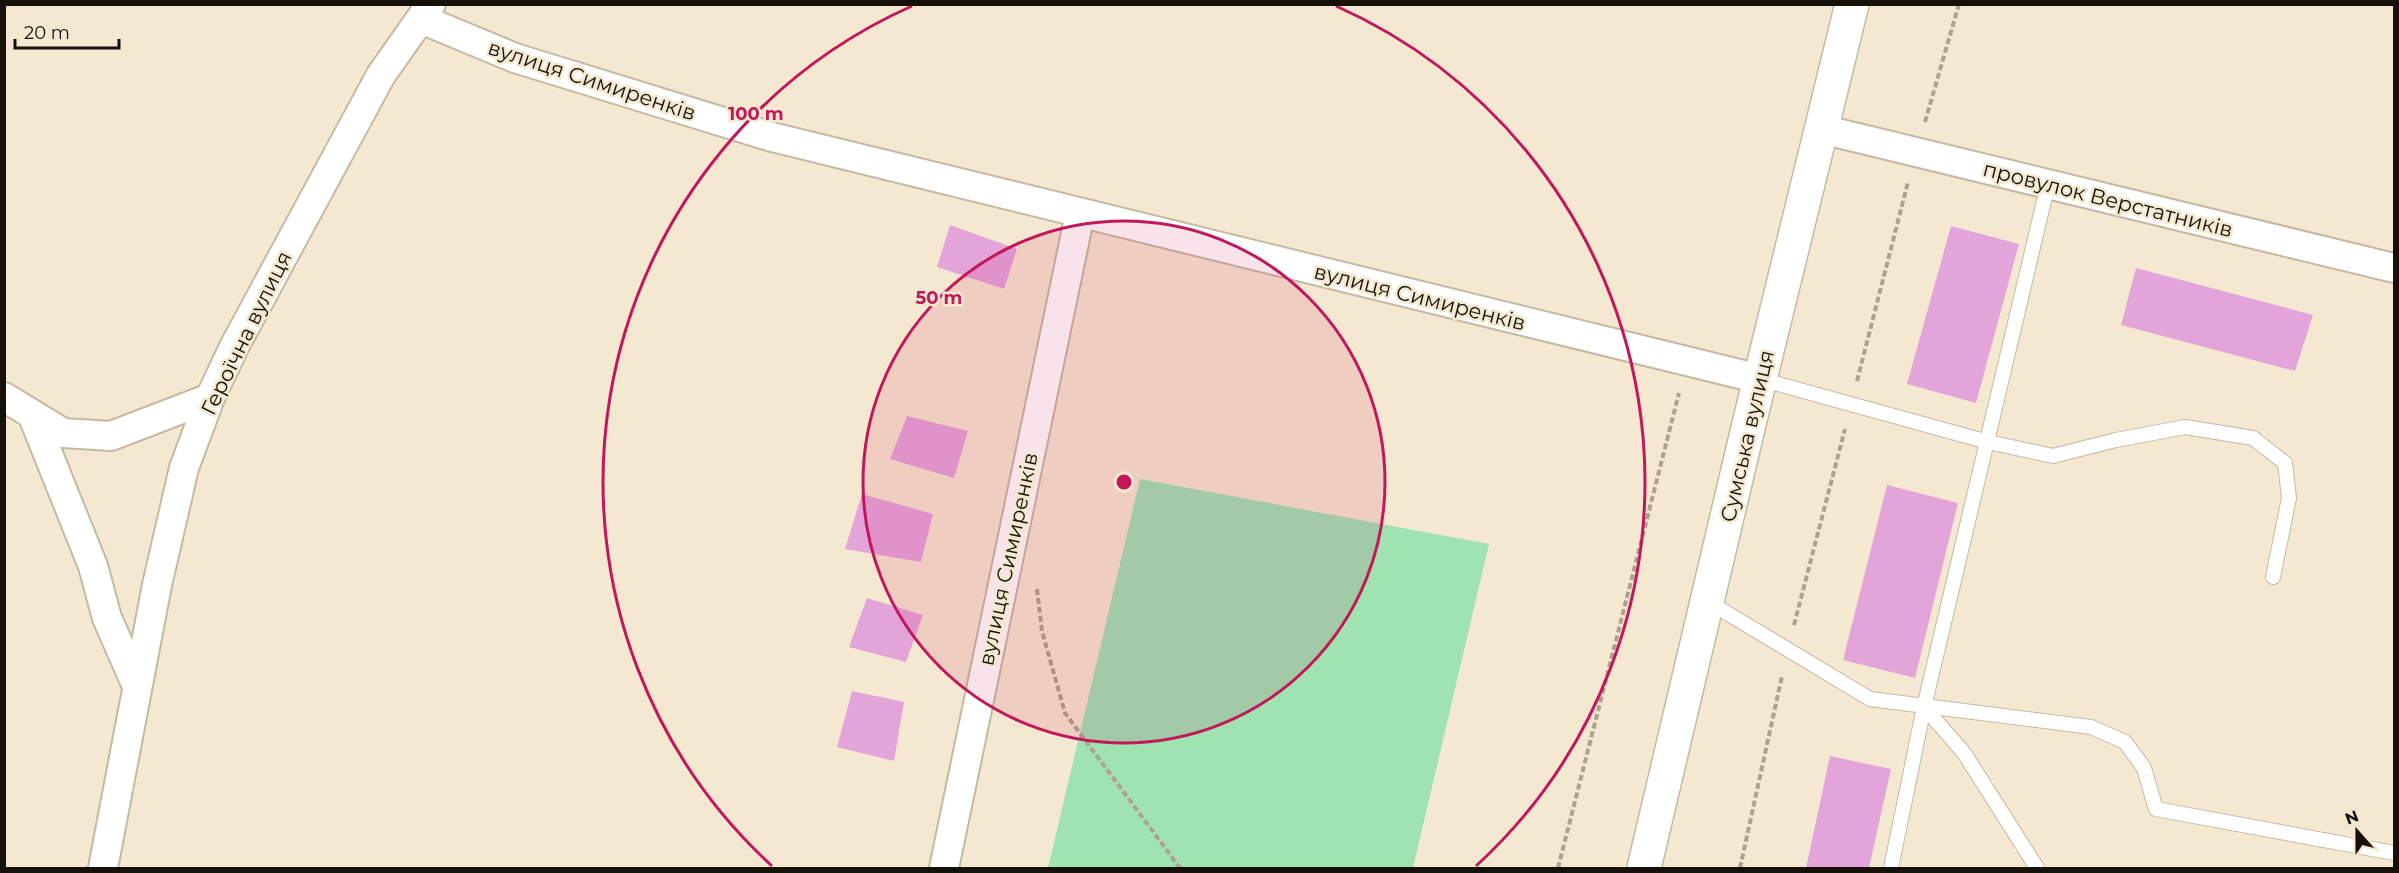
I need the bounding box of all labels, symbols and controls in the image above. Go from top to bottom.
scale bar [15,12,118,50]
text: 20 m [24,22,70,44]
street label: вулиця Симиренків [485,35,699,125]
text: 100 m [728,103,784,125]
street label: провулок Верстатників [1981,156,2235,242]
street label: Героїчна вулиця [195,247,297,419]
street label: вулиця Симиренків [1312,259,1528,335]
text: 50 m [916,287,962,309]
street label: Сумська вулиця [1715,348,1779,524]
street label: вулиця Симиренків [973,450,1043,668]
centre of rings [1114,472,1134,492]
north arrow [2327,801,2387,861]
text: N [2342,806,2361,829]

